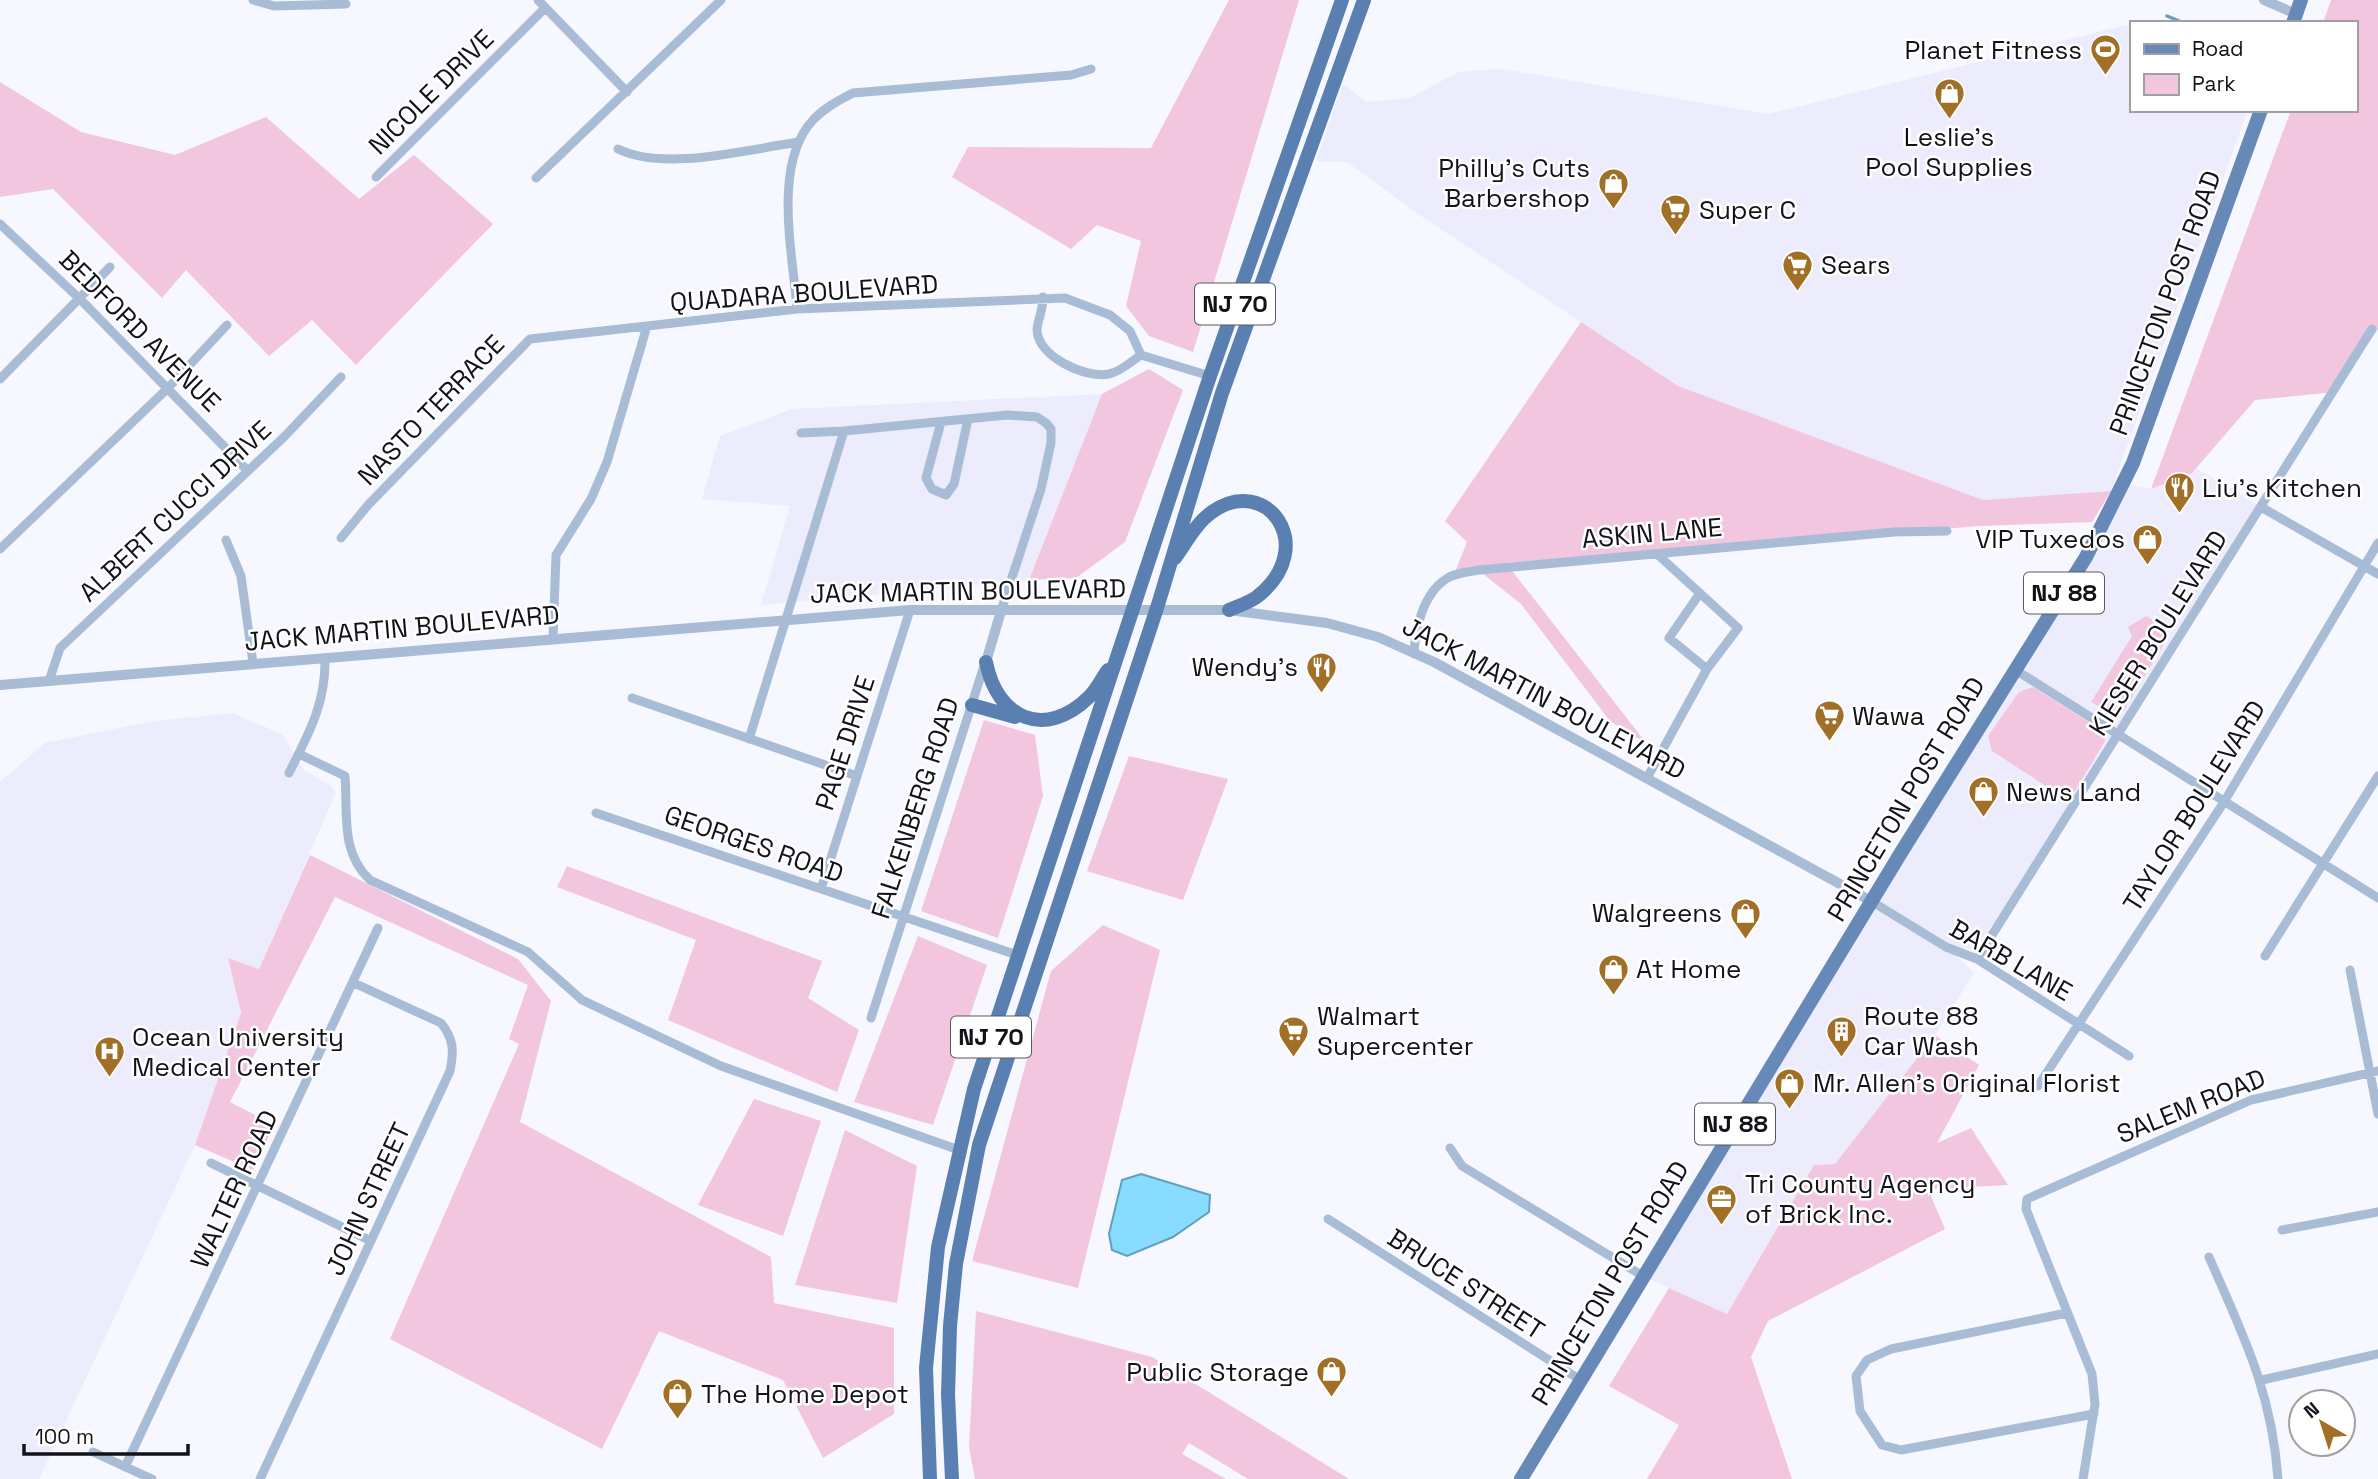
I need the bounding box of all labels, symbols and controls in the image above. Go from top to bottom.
legend [2130,21,2357,112]
street label: NICOLE DRIVE [361,22,501,162]
place label: Planet Fitness [1904,33,2082,67]
sports icon: Planet Fitness [2088,33,2122,77]
text: Road [2192,35,2244,62]
text: Park [2192,70,2236,97]
shop icon: Leslie's Pool Supplies [1932,77,1966,121]
place label: Leslie's Pool Supplies [1865,120,2033,184]
place label: Philly's Cuts Barbershop [1438,151,1590,215]
shop icon: Philly's Cuts Barbershop [1596,166,1630,210]
street label: PRINCETON POST ROAD [2101,166,2229,440]
supermarket icon: Super C [1659,193,1693,237]
place label: Super C [1699,193,1796,227]
street label: BEDFORD AVENUE [52,243,228,419]
supermarket icon: Sears [1781,248,1815,292]
place label: Sears [1821,248,1891,282]
street label: QUADARA BOULEVARD [669,267,939,319]
road number: NJ 70 [1195,284,1275,324]
street label: NASTO TERRACE [350,327,512,493]
street label: ALBERT CUCCI DRIVE [72,413,278,609]
restaurant icon: Liu's Kitchen [2162,471,2196,515]
place label: Liu's Kitchen [2202,471,2362,505]
street label: ASKIN LANE [1580,510,1724,556]
place label: VIP Tuxedos [1975,522,2125,556]
shop icon: VIP Tuxedos [2131,522,2165,566]
street label: KIESER BOULEVARD [2081,524,2235,742]
street label: JACK MARTIN BOULEVARD [810,571,1126,611]
road number: NJ 88 [2024,572,2104,614]
street label: JACK MARTIN BOULEVARD [243,597,561,659]
street label: JACK MARTIN BOULEVARD [1396,609,1692,787]
place label: Wendy's [1191,650,1298,684]
restaurant icon: Wendy's [1304,650,1338,694]
street label: PRINCETON POST ROAD [1819,670,1993,928]
street label: PAGE DRIVE [807,671,883,815]
street label: FALKENBERG ROAD [863,693,967,923]
street label: TAYLOR BOULEVARD [2115,694,2273,918]
supermarket icon: Wawa [1812,699,1846,743]
place label: Wawa [1852,699,1925,733]
shop icon: News Land [1966,775,2000,819]
place label: News Land [2006,775,2141,809]
street label: GEORGES ROAD [660,797,848,891]
place label: Walgreens [1592,896,1722,930]
shop icon: Walgreens [1728,896,1762,940]
street label: BARB LANE [1944,911,2078,1009]
shop icon: At Home [1596,952,1630,996]
place label: At Home [1636,952,1741,986]
place label: Walmart Supercenter [1317,999,1474,1063]
place label: Route 88 Car Wash [1864,999,1979,1063]
supermarket icon: Walmart Supercenter [1277,1014,1311,1058]
building icon: Route 88 Car Wash [1824,1014,1858,1058]
road number: NJ 70 [951,1016,1031,1058]
place label: Ocean University Medical Center [132,1020,344,1084]
hospital icon: Ocean University Medical Center [92,1035,126,1079]
street label: SALEM ROAD [2112,1061,2270,1151]
shop icon: Mr. Allen's Original Florist [1773,1066,1807,1110]
place label: Mr. Allen's Original Florist [1813,1066,2121,1100]
road number: NJ 88 [1695,1104,1775,1144]
street label: WALTER ROAD [183,1105,285,1273]
street label: JOHN STREET [318,1117,418,1281]
street label: PRINCETON POST ROAD [1523,1154,1697,1412]
place label: Tri County Agency of Brick Inc. [1745,1167,1975,1231]
office icon: Tri County Agency of Brick Inc. [1705,1182,1739,1226]
street label: BRUCE STREET [1381,1221,1551,1347]
place label: Public Storage [1126,1355,1309,1389]
shop icon: Public Storage [1315,1355,1349,1399]
shop icon: The Home Depot [661,1377,695,1421]
place label: The Home Depot [701,1377,909,1411]
north arrow [2287,1388,2357,1458]
text: N [2299,1396,2324,1424]
scale bar [24,1412,189,1456]
text: 100 m [35,1423,94,1450]

